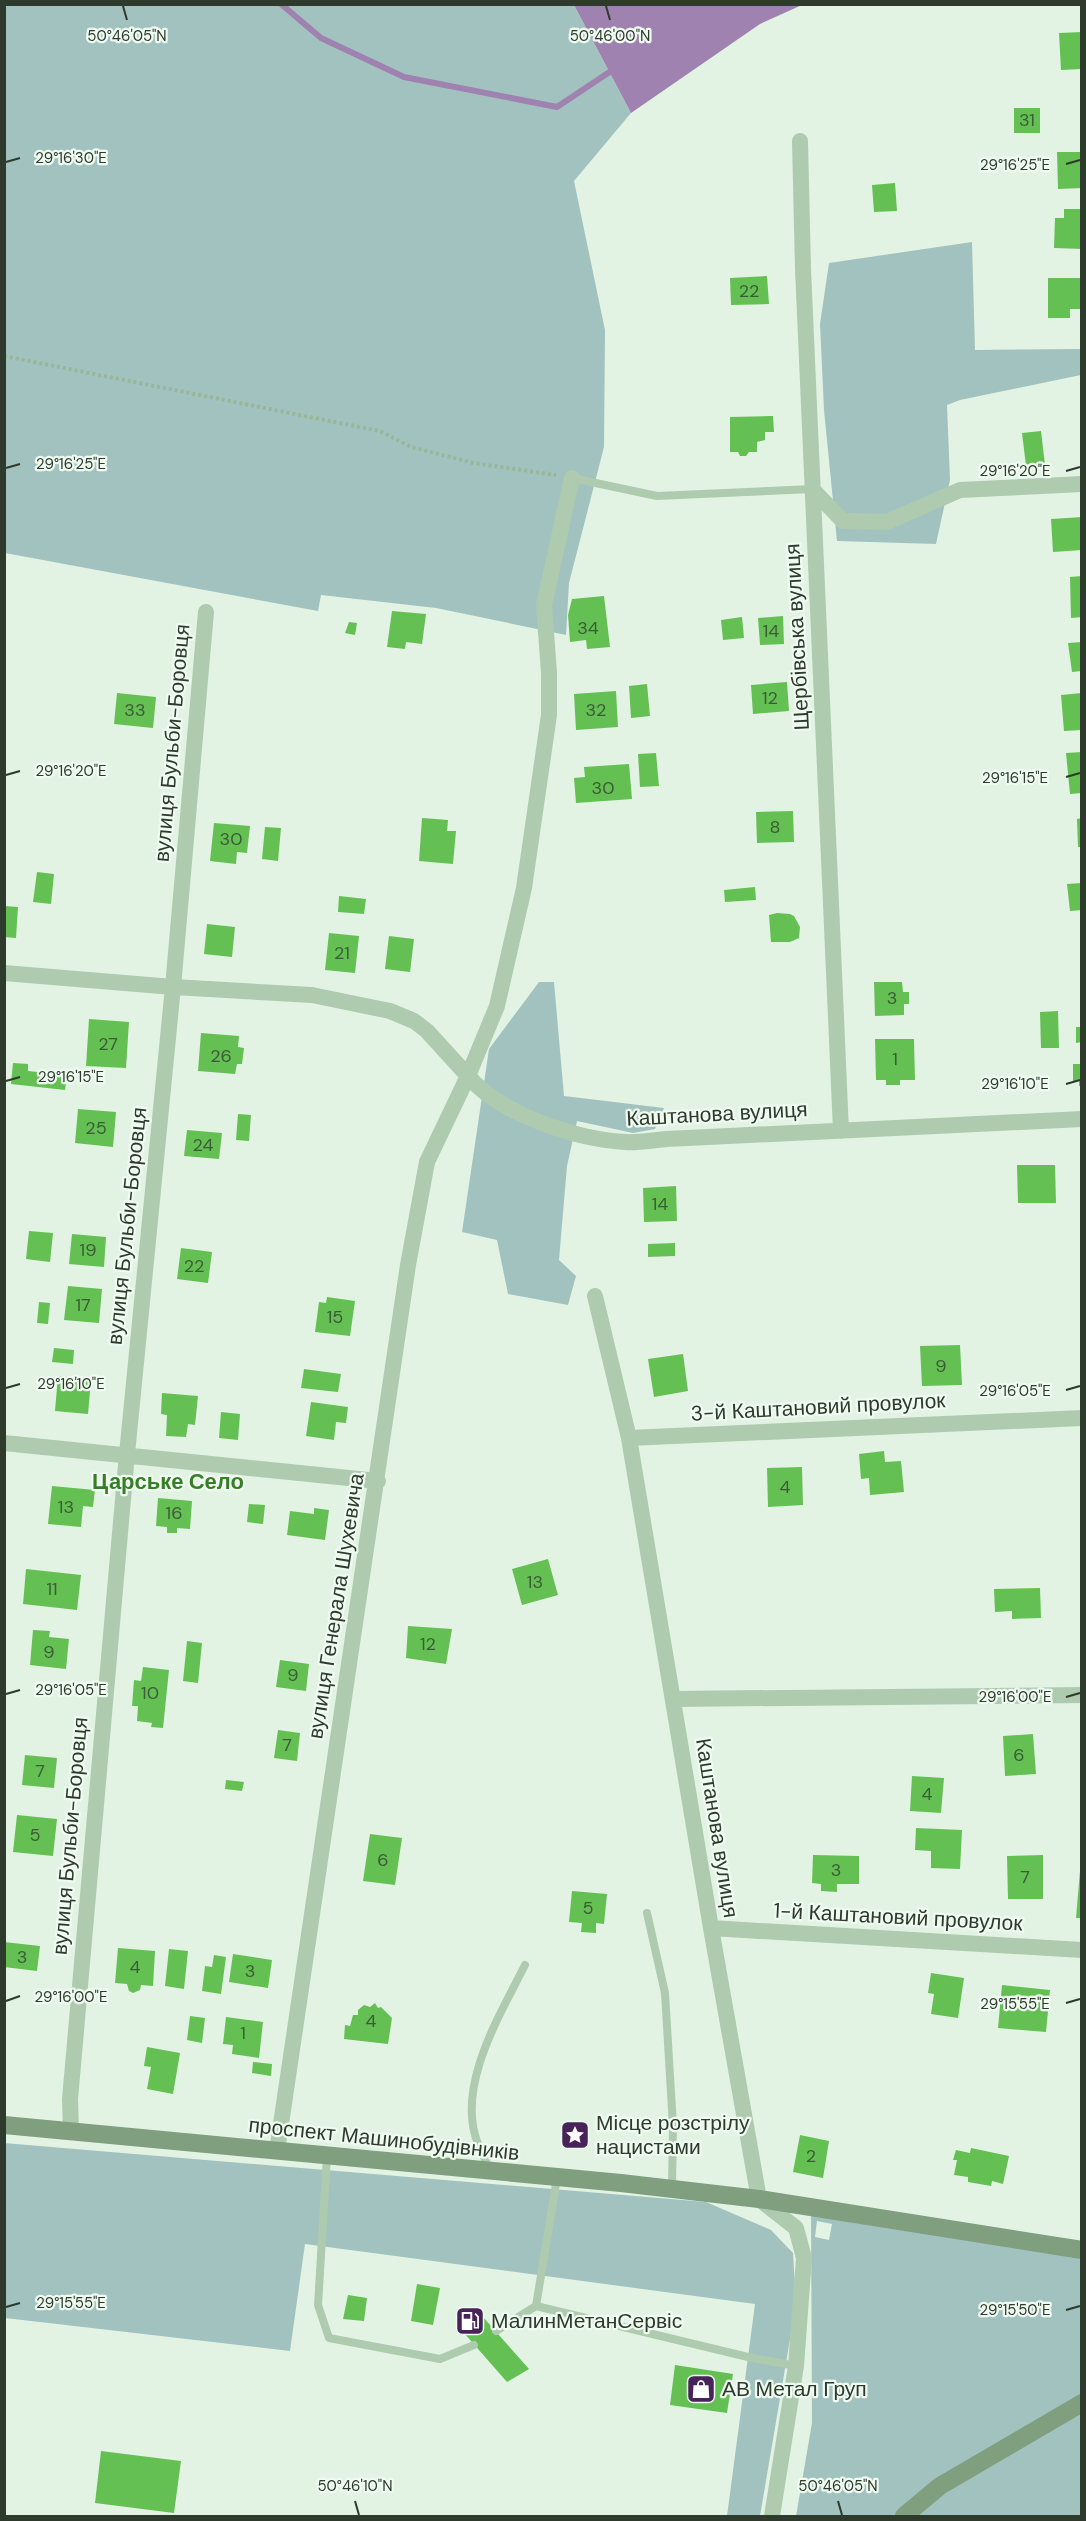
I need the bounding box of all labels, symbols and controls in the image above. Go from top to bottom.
text: 50°46'05"N [87,26,167,46]
text: 50°46'00"N [570,26,650,46]
house number: 31 [1019,108,1035,132]
text: 29°16'30"E [35,148,107,168]
text: 29°16'25"E [980,155,1050,175]
house number: 22 [739,279,759,303]
text: 29°16'25"E [36,454,106,474]
text: 29°16'20"E [979,461,1051,481]
street label: Щербівська вулиця [778,543,816,731]
house number: 34 [577,616,599,640]
house number: 14 [763,619,779,643]
street label: вулиця Бульби-Боровця [148,623,196,863]
house number: 12 [762,686,778,710]
house number: 33 [124,698,146,722]
house number: 32 [585,698,607,722]
text: 29°16'20"E [35,761,107,781]
text: 29°16'15"E [982,768,1048,788]
house number: 30 [592,776,614,800]
house number: 8 [770,815,780,839]
house number: 30 [220,827,242,851]
house number: 21 [334,941,350,965]
house number: 3 [887,986,897,1010]
house number: 27 [98,1032,118,1056]
house number: 26 [210,1044,232,1068]
house number: 1 [892,1047,898,1071]
text: 29°16'15"E [38,1067,104,1087]
text: 29°16'10"E [981,1074,1049,1094]
street label: Каштанова вулиця [626,1095,808,1133]
street label: вулиця Бульби-Боровця [101,1106,153,1346]
house number: 25 [85,1116,107,1140]
house number: 24 [193,1133,214,1157]
house number: 14 [652,1192,668,1216]
house number: 19 [80,1238,96,1262]
house number: 22 [184,1254,204,1278]
house number: 17 [75,1293,91,1317]
house number: 15 [327,1305,343,1329]
house number: 9 [935,1354,947,1378]
text: 29°16'10"E [37,1374,105,1394]
text: 29°16'05"E [979,1381,1051,1401]
street label: 3-й Каштановий провулок [690,1386,947,1428]
district label: Царське Село [92,1467,244,1496]
street label: вулиця Генерала Шухевича [301,1471,371,1741]
house number: 4 [780,1475,791,1499]
house number: 13 [58,1495,74,1519]
house number: 16 [166,1501,182,1525]
house number: 13 [527,1570,543,1594]
house number: 11 [46,1577,58,1601]
house number: 12 [420,1632,436,1656]
house number: 9 [43,1640,55,1664]
house number: 9 [287,1663,299,1687]
text: 29°16'05"E [35,1680,107,1700]
house number: 10 [141,1681,159,1705]
text: 29°16'00"E [979,1687,1051,1707]
street label: вулиця Бульби-Боровця [46,1716,94,1956]
house number: 7 [282,1733,292,1757]
street label: Каштанова вулиця [689,1736,745,1920]
house number: 6 [1013,1743,1025,1767]
house number: 7 [35,1759,45,1783]
house number: 4 [922,1782,933,1806]
house number: 5 [30,1823,40,1847]
house number: 6 [377,1848,389,1872]
house number: 3 [831,1858,841,1882]
house number: 7 [1020,1865,1030,1889]
house number: 5 [583,1896,593,1920]
street label: 1-й Каштановий провулок [773,1896,1024,1938]
house number: 3 [17,1945,27,1969]
house number: 4 [130,1955,141,1979]
house number: 3 [245,1959,255,1983]
text: 29°16'00"E [35,1987,107,2007]
text: 29°15'55"E [980,1994,1050,2014]
house number: 4 [366,2009,377,2033]
house number: 1 [240,2021,246,2045]
place label: Місце розстрілу нацистами [596,2109,750,2161]
street label: проспект Машинобудівників [247,2111,521,2167]
place icon: Місце розстрілу нацистами [559,2119,591,2151]
house number: 2 [806,2144,816,2168]
text: 29°15'55"E [36,2293,106,2313]
text: 29°15'50"E [980,2300,1050,2320]
fuel station icon: МалинМетанСервіс [454,2305,486,2337]
place label: МалинМетанСервіс [491,2307,682,2335]
shop icon: АВ Метал Груп [685,2373,717,2405]
place label: АВ Метал Груп [722,2375,867,2403]
text: 50°46'10"N [317,2476,393,2496]
text: 50°46'05"N [798,2476,878,2496]

